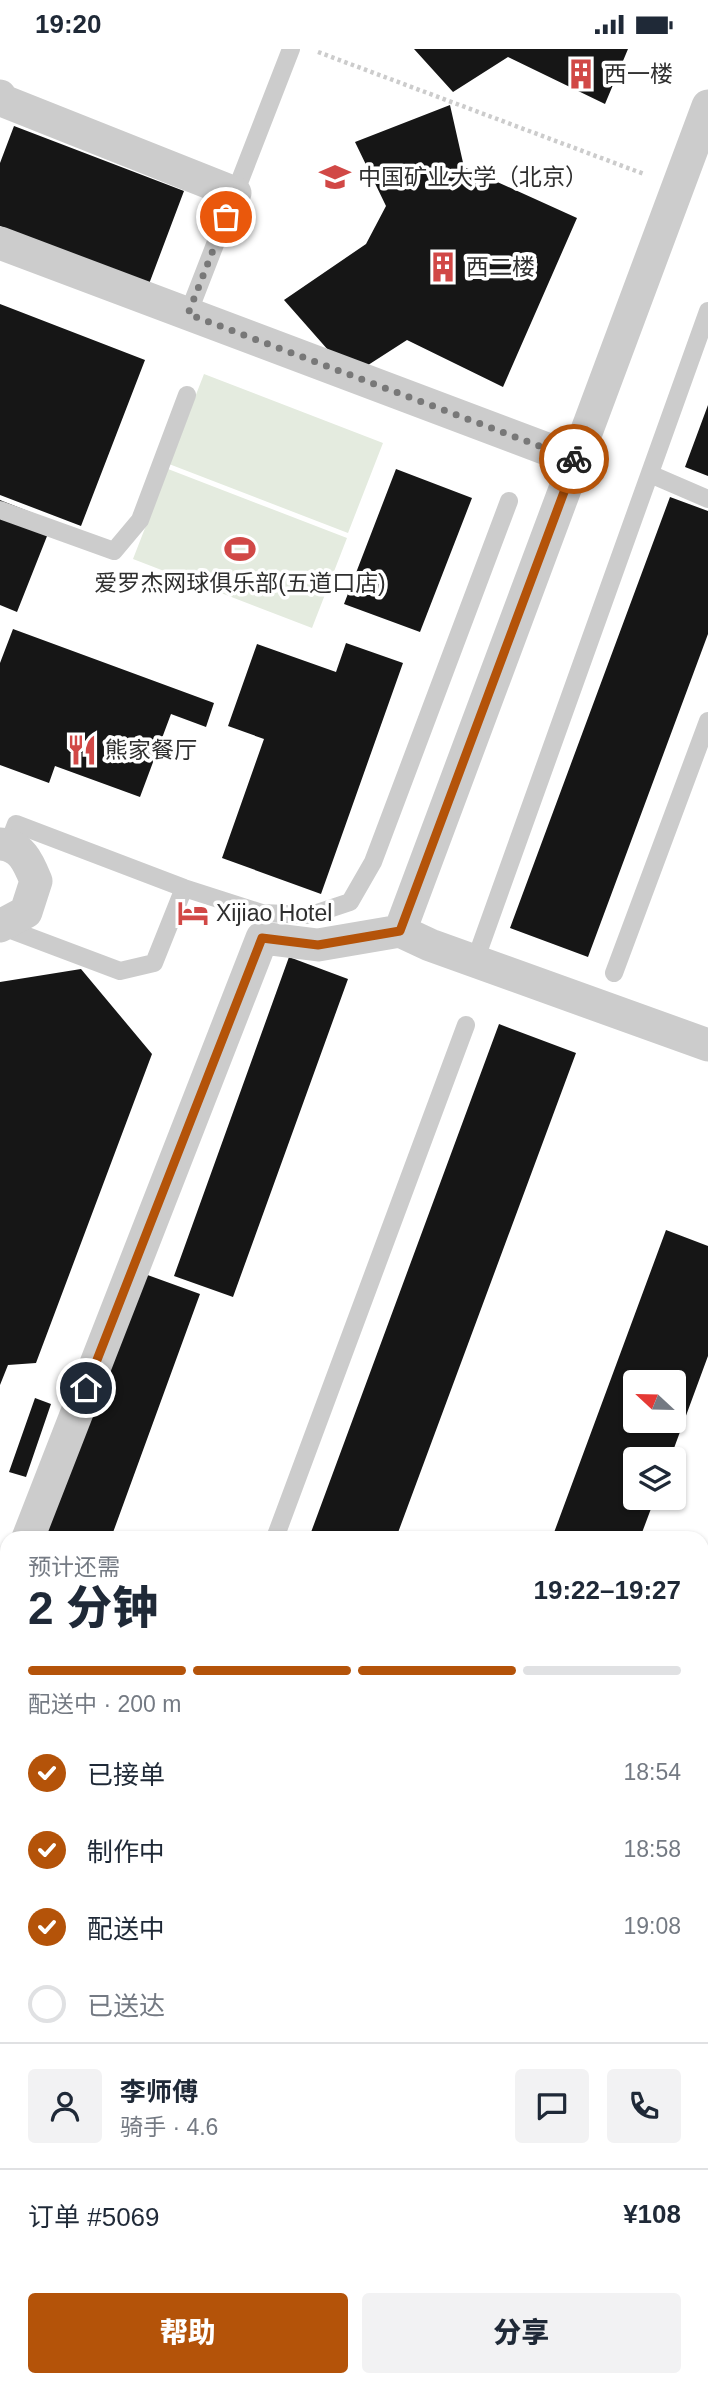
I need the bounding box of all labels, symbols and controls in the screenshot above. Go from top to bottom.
text: 19:20 [35,9,102,39]
building icon: 西一楼 [564,57,598,91]
place label: 西一楼 [604,61,673,87]
school or university icon: 中国矿业大学（北京） [318,160,352,194]
place label: 中国矿业大学（北京） [358,164,588,190]
pin [196,187,256,247]
icon: bag [207,198,245,236]
building icon: 西二楼 [426,250,460,284]
place label: 西二楼 [466,254,535,280]
courier [539,424,609,494]
icon: bike [555,440,593,478]
sports icon: 爱罗杰网球俱乐部(五道口店) [223,532,257,566]
place label: 爱罗杰网球俱乐部(五道口店) [94,570,386,596]
restaurant icon: 熊家餐厅 [65,733,99,767]
place label: 熊家餐厅 [105,737,197,763]
hotel icon: Xijiao Hotel [176,896,210,930]
place label: Xijiao Hotel [216,900,332,926]
pin [56,1358,116,1418]
icon: home [67,1369,105,1407]
north arrow [623,1370,686,1433]
map controls [623,1370,686,1510]
button: layers [623,1447,686,1510]
text: 预计还需 [28,1554,120,1580]
text: 19:22–19:27 [534,1575,681,1605]
text: 2 分钟 [28,1582,158,1634]
text: 配送中 · 200 m [28,1691,181,1717]
icon: check [28,1754,66,1792]
text: 18:54 [623,1759,681,1785]
text: 已接单 [87,1760,165,1790]
icon: check [28,1831,66,1869]
text: 18:58 [623,1836,681,1862]
text: 制作中 [87,1837,165,1867]
icon: check [28,1908,66,1946]
text: 19:08 [623,1913,681,1939]
text: 配送中 [87,1914,165,1944]
text: 已送达 [87,1991,165,2021]
button: person [28,2069,102,2143]
button: chat [515,2069,589,2143]
button: phone [607,2069,681,2143]
text: 李师傅 [120,2077,198,2107]
text: 骑手 · 4.6 [120,2114,218,2140]
text: ¥108 [623,2199,681,2229]
text: 订单 #5069 [28,2202,160,2232]
button: 帮助 [28,2293,348,2373]
button: 分享 [362,2293,681,2373]

